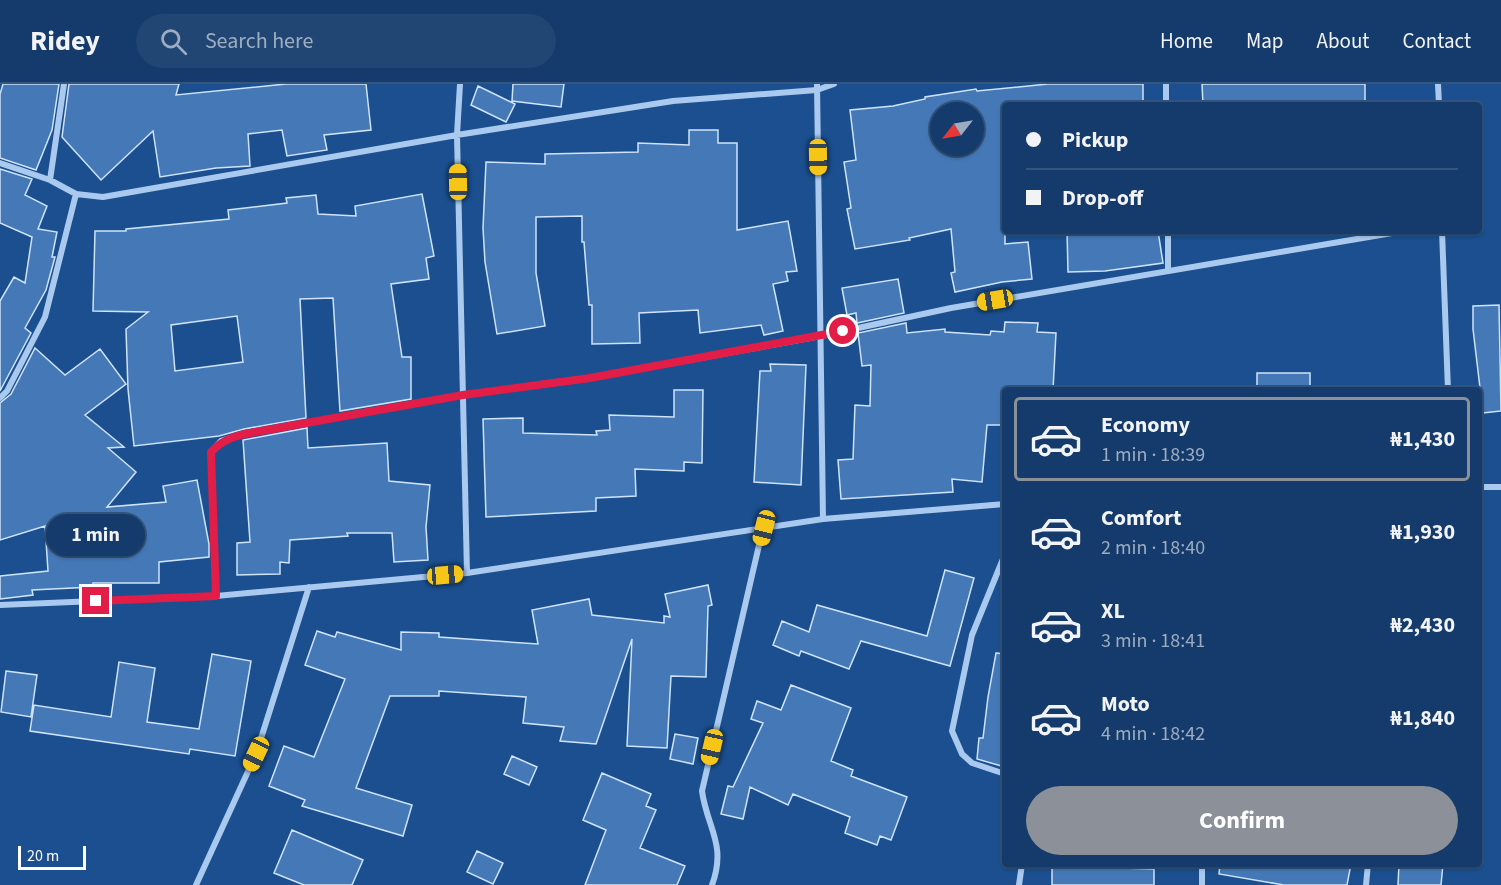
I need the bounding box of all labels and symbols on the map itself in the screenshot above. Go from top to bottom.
north arrow [930,102,984,156]
car [809,139,827,175]
car [449,164,467,200]
car [976,288,1014,312]
route start [829,317,856,344]
car [751,508,777,548]
callout: 1 min [46,514,146,556]
car [426,564,464,586]
route end [82,587,109,614]
car [699,727,725,767]
car [240,734,272,774]
scale bar [18,843,86,870]

